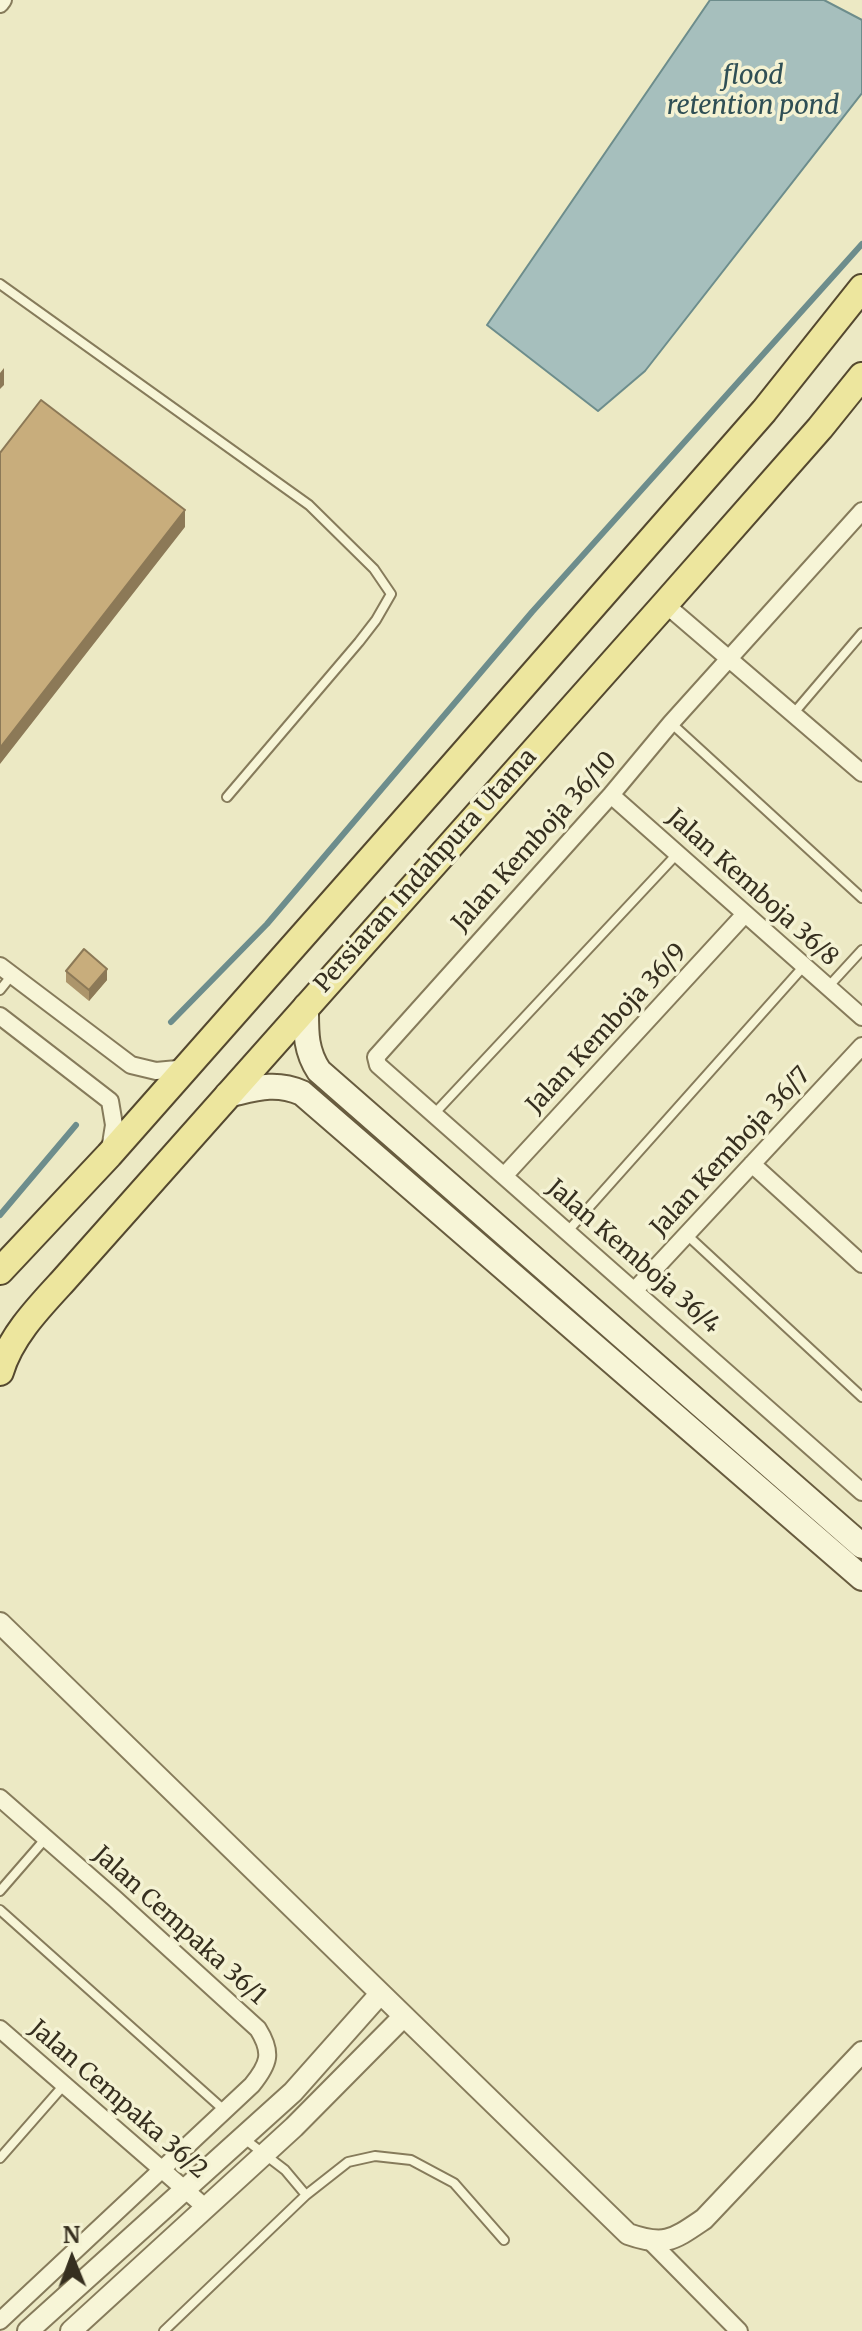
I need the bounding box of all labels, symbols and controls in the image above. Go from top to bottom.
water label: flood retention pond [667,61,839,122]
street label: Persiaran Indahpura Utama [309,743,543,999]
street label: Jalan Kemboja 36/10 [447,746,623,938]
street label: Jalan Kemboja 36/8 [660,804,844,972]
street label: Jalan Kemboja 36/9 [521,938,693,1120]
street label: Jalan Kemboja 36/7 [645,1062,817,1242]
street label: Jalan Kemboja 36/4 [540,1174,726,1340]
street label: Jalan Cempaka 36/1 [87,1841,271,2011]
street label: Jalan Cempaka 36/2 [23,2015,213,2185]
north arrow [32,2219,112,2299]
text: N [63,2221,81,2249]

